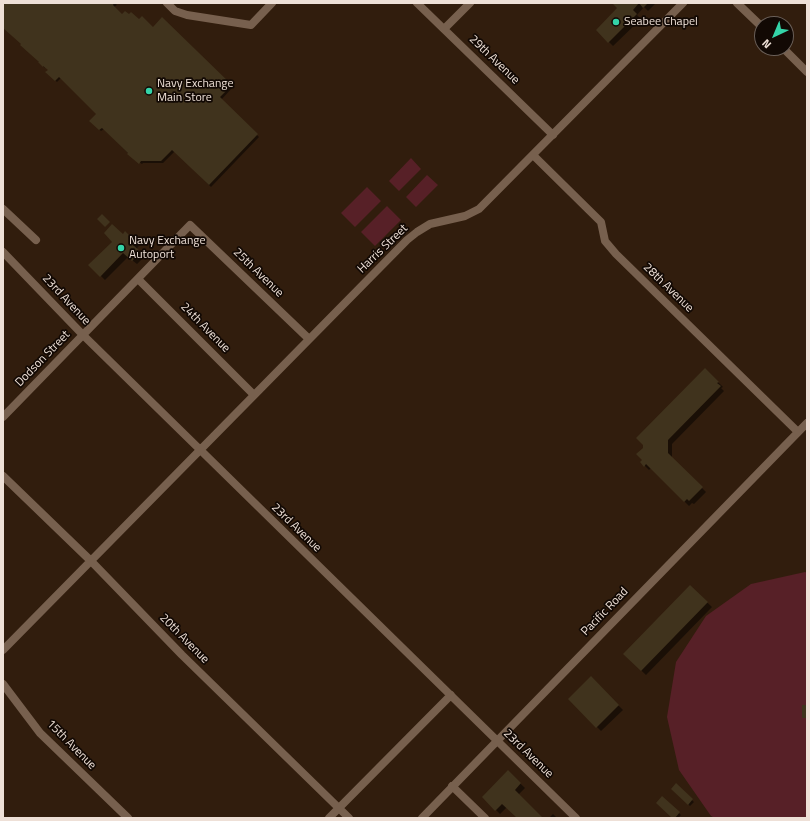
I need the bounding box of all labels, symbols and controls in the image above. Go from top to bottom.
place label: Seabee Chapel [624,15,698,29]
north arrow [754,16,794,56]
marker: Seabee Chapel [611,17,621,27]
street label: 29th Avenue [466,32,522,88]
text: N [758,36,775,52]
place label: Navy Exchange Main Store [157,77,234,105]
marker: Navy Exchange Main Store [144,86,154,96]
street label: Harris Street [355,222,411,276]
place label: Navy Exchange Autoport [129,234,206,262]
marker: Navy Exchange Autoport [116,243,126,253]
street label: 25th Avenue [230,245,286,301]
street label: 28th Avenue [640,260,696,316]
street label: 23rd Avenue [39,272,93,328]
street label: 24th Avenue [177,300,233,356]
street label: Dodson Street [13,328,73,390]
street label: 23rd Avenue [268,501,324,555]
street label: Pacific Road [579,585,631,639]
street label: 20th Avenue [156,611,212,667]
street label: 15th Avenue [43,717,99,773]
street label: 23rd Avenue [500,727,556,781]

